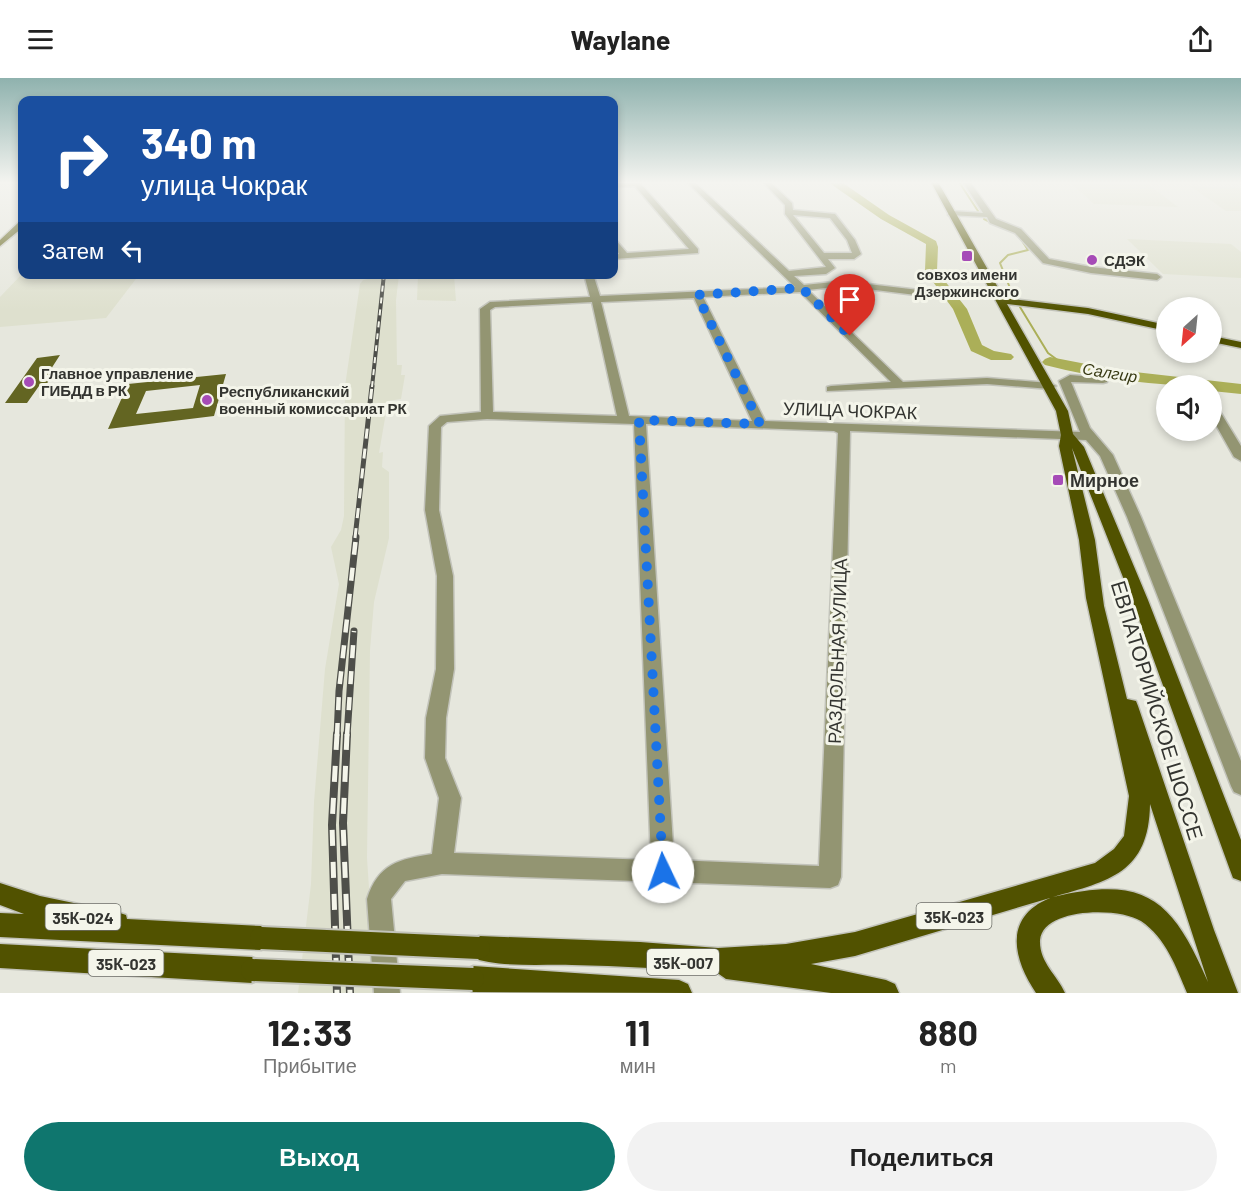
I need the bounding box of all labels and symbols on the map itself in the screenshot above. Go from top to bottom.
marker: совхоз имени Дзержинского [960,249,974,263]
place label: СДЭК [1104,251,1146,269]
marker: СДЭК [1085,253,1099,267]
place label: совхоз имени Дзержинского [915,265,1019,300]
pin [824,274,875,336]
north arrow [1156,297,1222,363]
water label: Салгир [1081,358,1139,386]
place label: Главное управление ГИБДД в РК [41,364,194,399]
marker: Главное управление ГИБДД в РК [22,375,36,389]
place label: Республиканский военный комиссариат РК [219,382,408,417]
marker: Республиканский военный комиссариат РК [200,393,214,407]
street label: УЛИЦА ЧОКРАК [783,397,918,423]
place label: Мирное [1070,469,1139,491]
marker: Мирное [1051,473,1065,487]
street label: РАЗДОЛЬНАЯ УЛИЦА [823,558,851,744]
street label: ЕВПАТОРИЙСКОЕ ШОССЕ [1107,577,1209,843]
position arrow [631,840,695,904]
road number: 35К-023 [916,903,992,929]
road number: 35К-024 [46,904,121,930]
road number: 35К-007 [647,949,719,975]
road number: 35К-023 [88,950,164,976]

